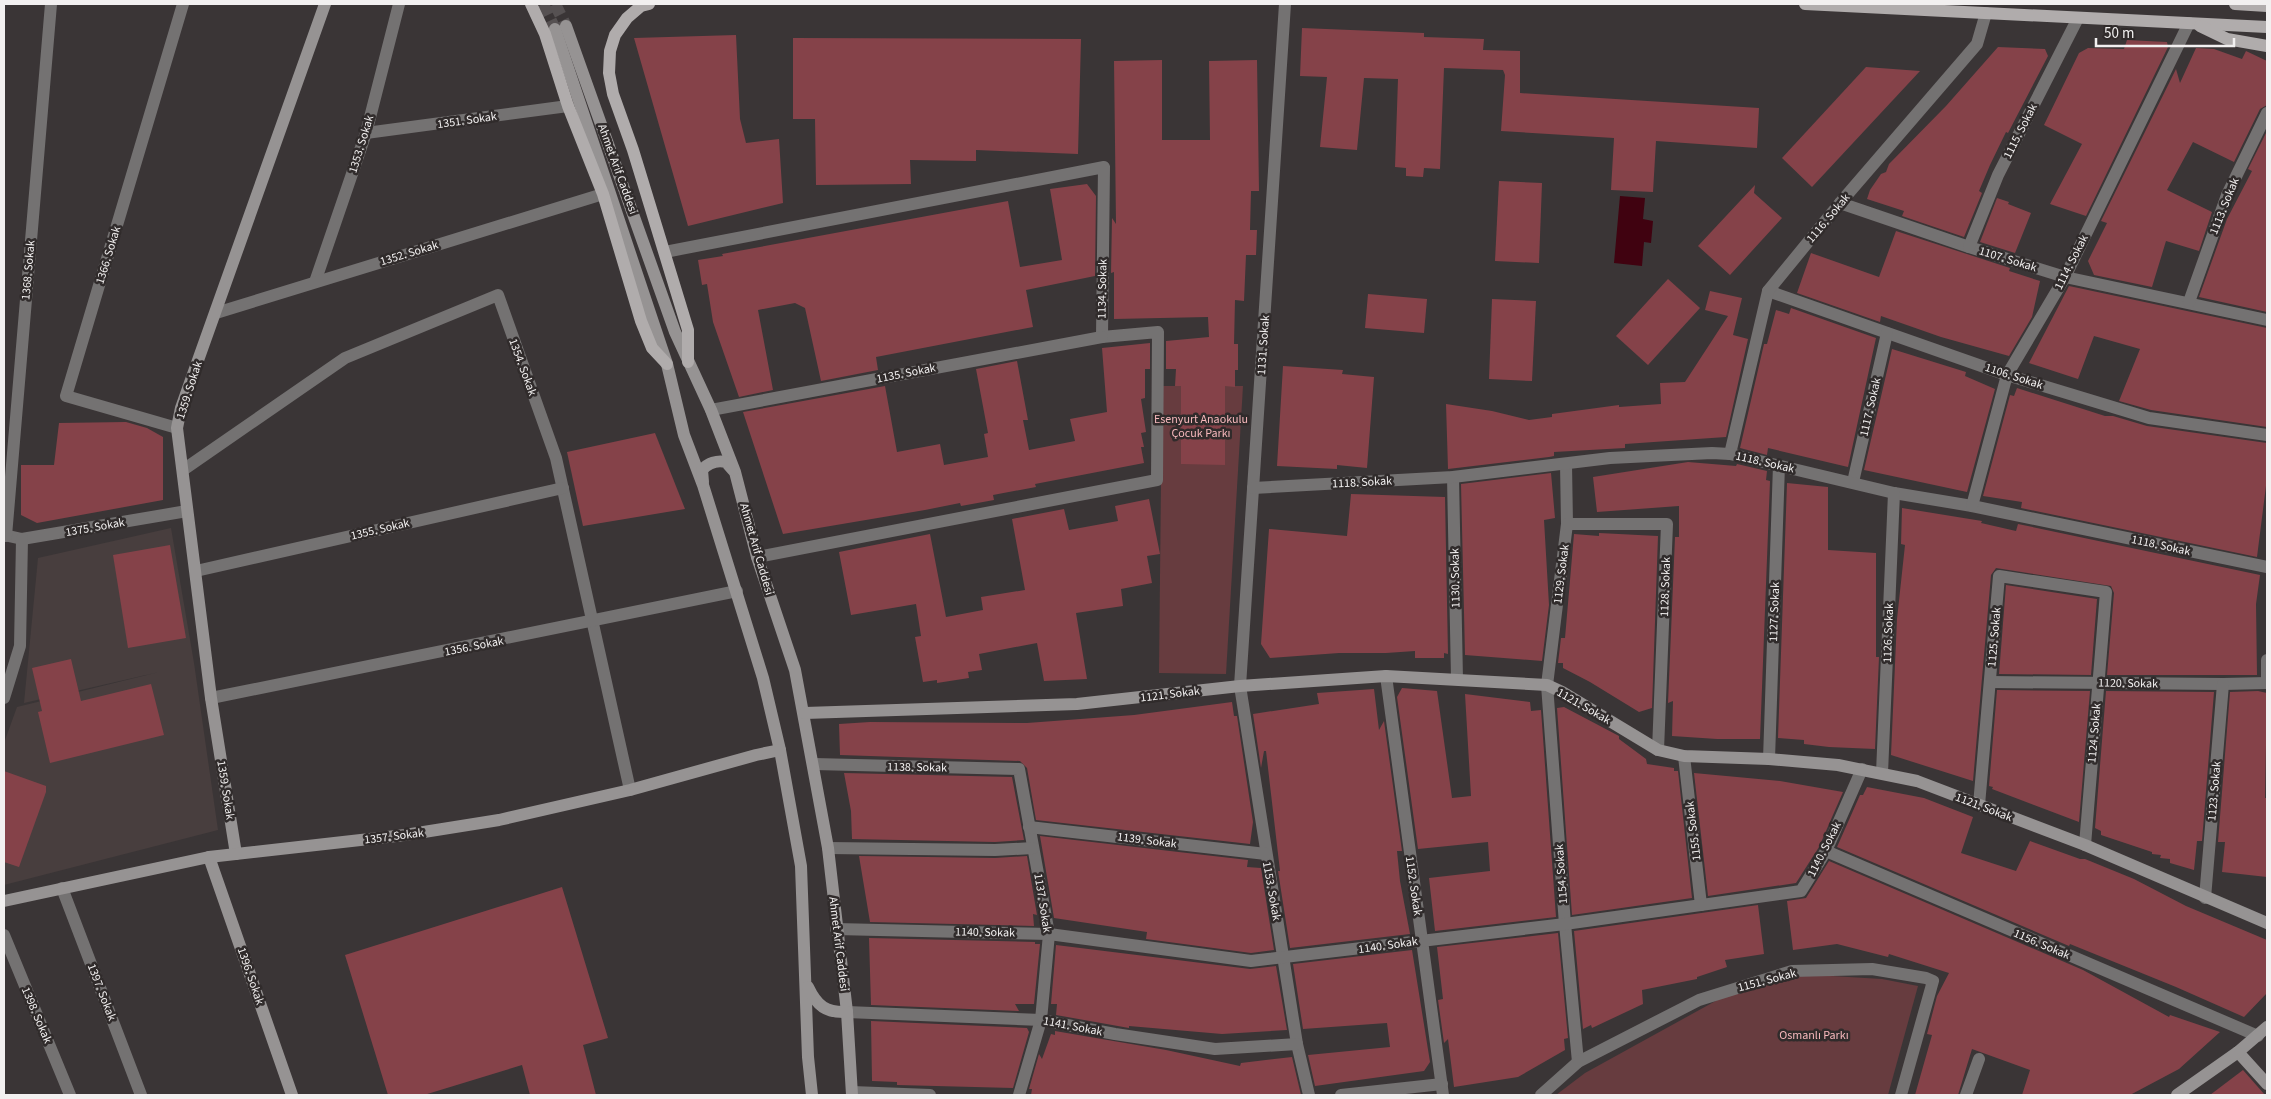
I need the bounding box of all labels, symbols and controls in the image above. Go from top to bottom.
scale bar [2096,15,2234,47]
text: 50 m [2104,23,2134,44]
street label: 1115. Sokak [1999,101,2042,162]
street label: 1351. Sokak [436,108,498,133]
street label: 1353. Sokak [345,113,378,175]
street label: Ahmet Arif Caddesi [593,122,642,217]
street label: 1113. Sokak [2205,175,2244,237]
street label: 1116. Sokak [1803,190,1854,247]
street label: 1366. Sokak [92,224,125,286]
street label: 1114. Sokak [2050,232,2093,293]
street label: 1352. Sokak [378,237,440,270]
street label: 1368. Sokak [17,239,40,301]
street label: 1107. Sokak [1977,243,2039,276]
street label: 1134. Sokak [1093,259,1112,319]
street label: 1131. Sokak [1253,314,1274,376]
street label: 1354. Sokak [504,336,541,398]
street label: 1359. Sokak [172,359,207,421]
street label: 1135. Sokak [875,359,937,388]
street label: 1106. Sokak [1983,359,2045,394]
street label: 1117. Sokak [1855,376,1886,438]
park label: Esenyurt Anaokulu Çocuk Parkı [1154,411,1248,442]
street label: 1118. Sokak [1734,447,1796,478]
street label: 1118. Sokak [1332,472,1392,493]
street label: Ahmet Arif Caddesi [735,501,778,597]
street label: 1375. Sokak [64,514,126,541]
street label: 1355. Sokak [349,514,411,545]
street label: 1118. Sokak [2130,531,2192,560]
street label: 1129. Sokak [1549,543,1574,605]
street label: 1130. Sokak [1446,548,1465,608]
street label: 1128. Sokak [1656,557,1675,617]
street label: 1127. Sokak [1765,582,1784,642]
street label: 1126. Sokak [1879,603,1898,663]
street label: 1125. Sokak [1983,606,2006,668]
street label: 1356. Sokak [443,632,505,661]
street label: 1120. Sokak [2098,674,2158,693]
street label: 1121. Sokak [1139,682,1201,707]
street label: 1121. Sokak [1554,684,1614,729]
street label: 1124. Sokak [2083,702,2106,764]
street label: 1138. Sokak [887,758,947,777]
street label: 1359. Sokak [212,759,239,821]
street label: 1123. Sokak [2203,760,2226,822]
street label: 1121. Sokak [1953,789,2015,826]
street label: 1155. Sokak [1681,800,1706,862]
street label: 1140. Sokak [1803,819,1846,880]
street label: 1357. Sokak [363,824,425,849]
street label: 1139. Sokak [1116,828,1178,853]
street label: 1154. Sokak [1551,843,1572,904]
street label: 1152. Sokak [1401,855,1426,917]
street label: 1153. Sokak [1258,860,1285,922]
street label: 1137. Sokak [1029,872,1056,934]
street label: Ahmet Arif Caddesi [824,896,853,992]
street label: 1140. Sokak [955,923,1015,942]
street label: 1156. Sokak [2011,925,2073,964]
street label: 1140. Sokak [1357,933,1419,958]
street label: 1396. Sokak [233,945,268,1007]
street label: 1397. Sokak [83,961,120,1023]
street label: 1151. Sokak [1736,964,1798,996]
street label: 1398. Sokak [17,984,56,1046]
street label: 1141. Sokak [1042,1012,1104,1041]
park label: Osmanlı Parkı [1779,1027,1849,1044]

